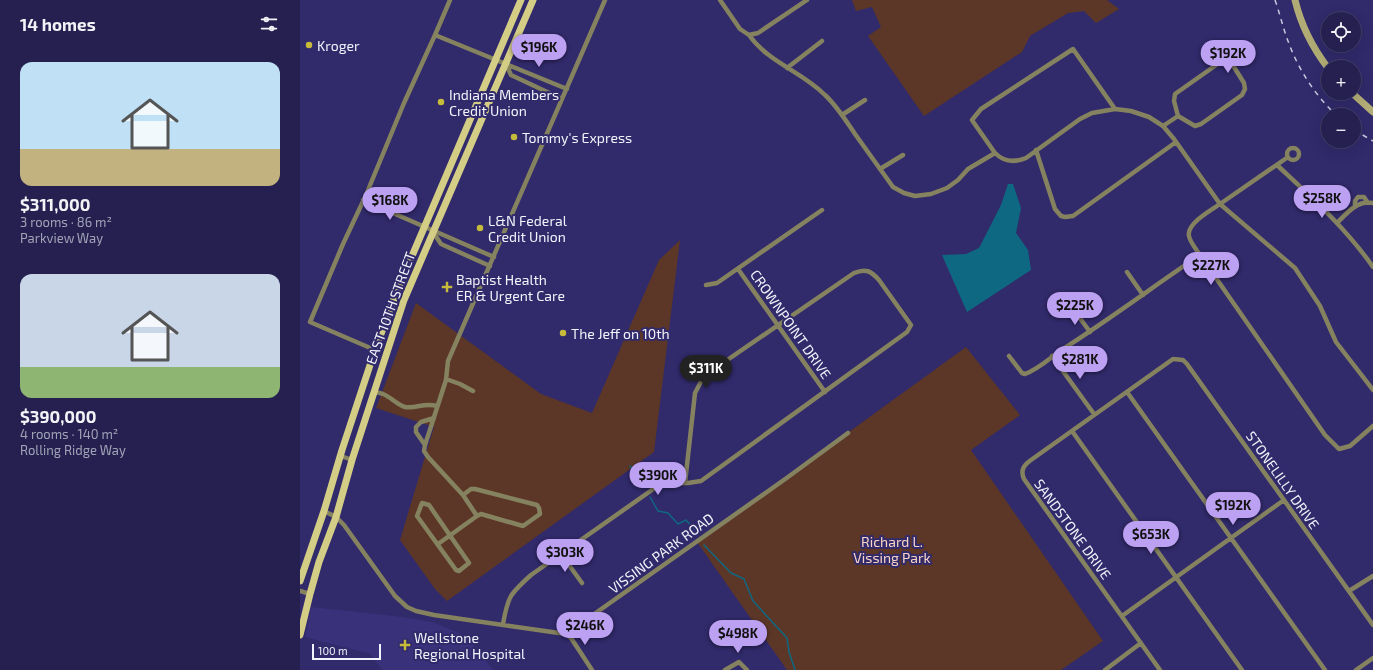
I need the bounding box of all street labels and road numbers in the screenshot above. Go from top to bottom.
street label: EAST 10TH STREET [362,249,418,367]
street label: CROWNPOINT DRIVE [747,266,835,382]
street label: STONELILLY DRIVE [1243,428,1323,532]
street label: SANDSTONE DRIVE [1031,476,1115,583]
street label: VISSING PARK ROAD [605,509,717,597]

